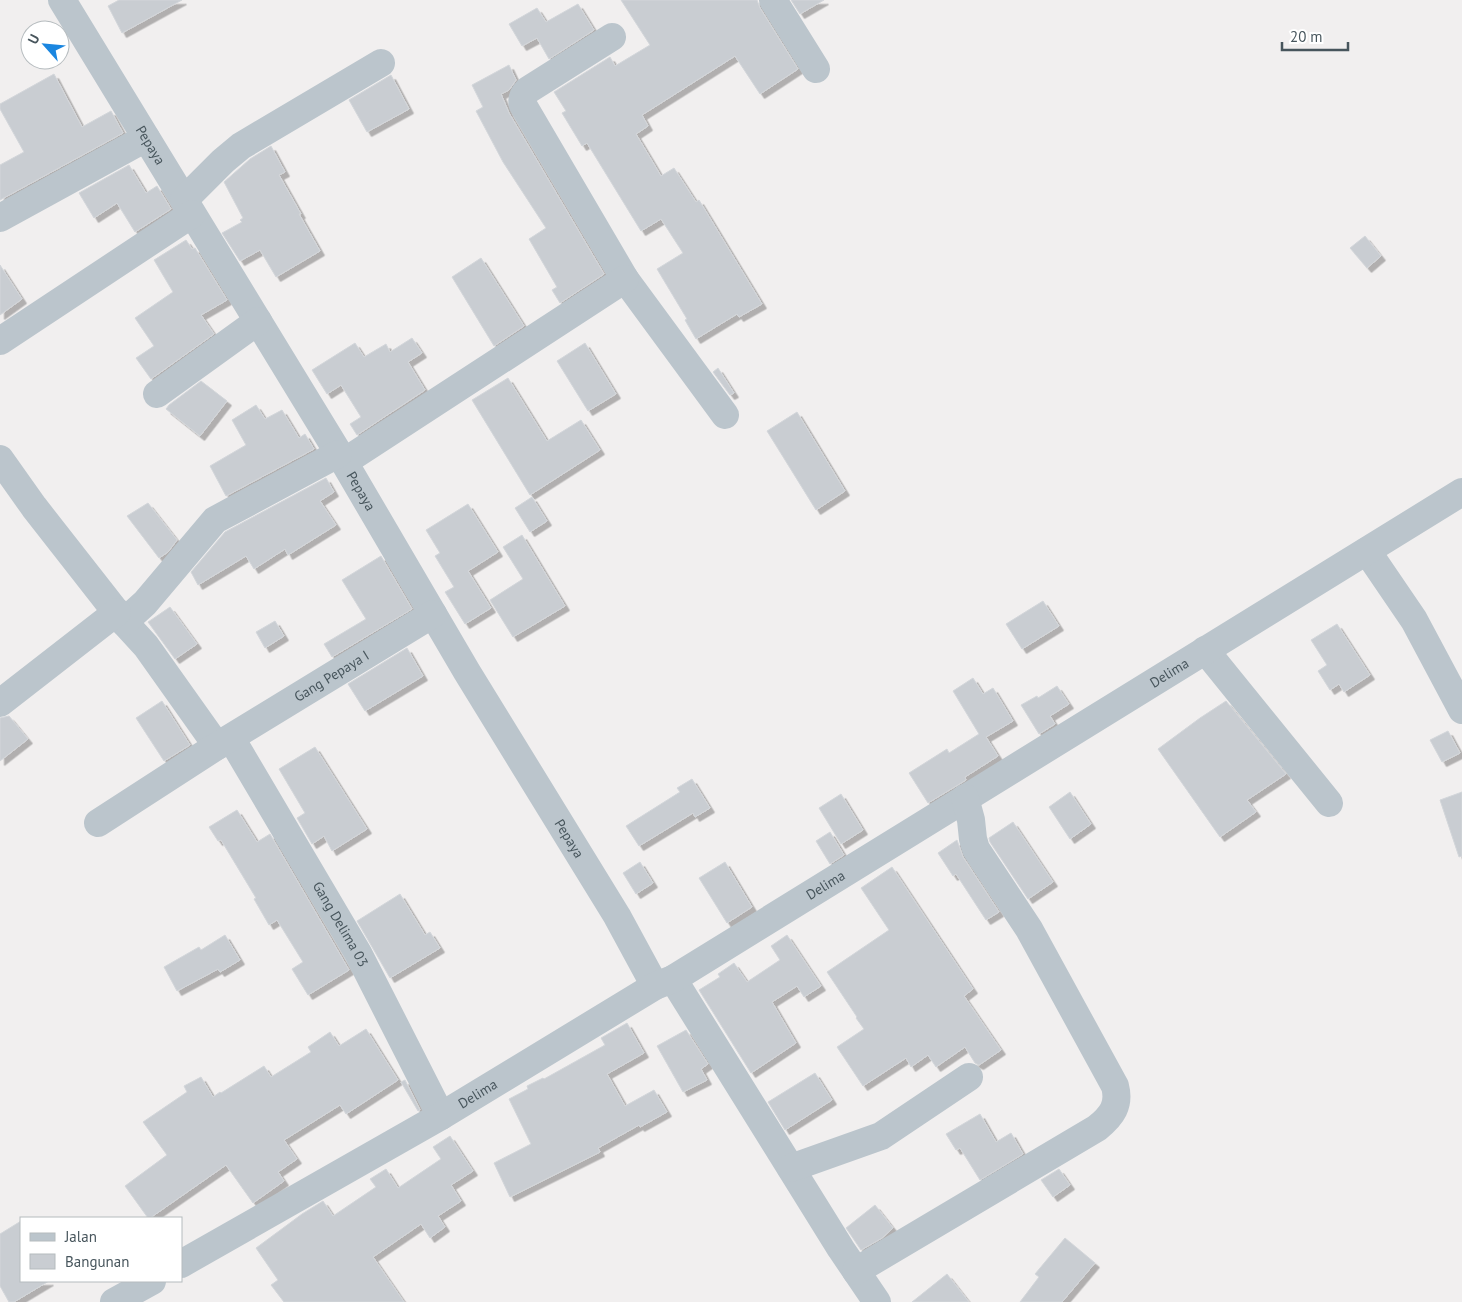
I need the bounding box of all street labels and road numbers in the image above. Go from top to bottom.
street label: Pepaya [132,122,169,168]
street label: Pepaya [343,468,380,514]
street label: Gang Pepaya I [291,646,372,706]
street label: Delima [1146,654,1192,692]
street label: Pepaya [551,816,588,861]
street label: Delima [803,866,848,904]
street label: Gang Delima 03 [309,878,373,970]
street label: Delima [455,1075,500,1112]

